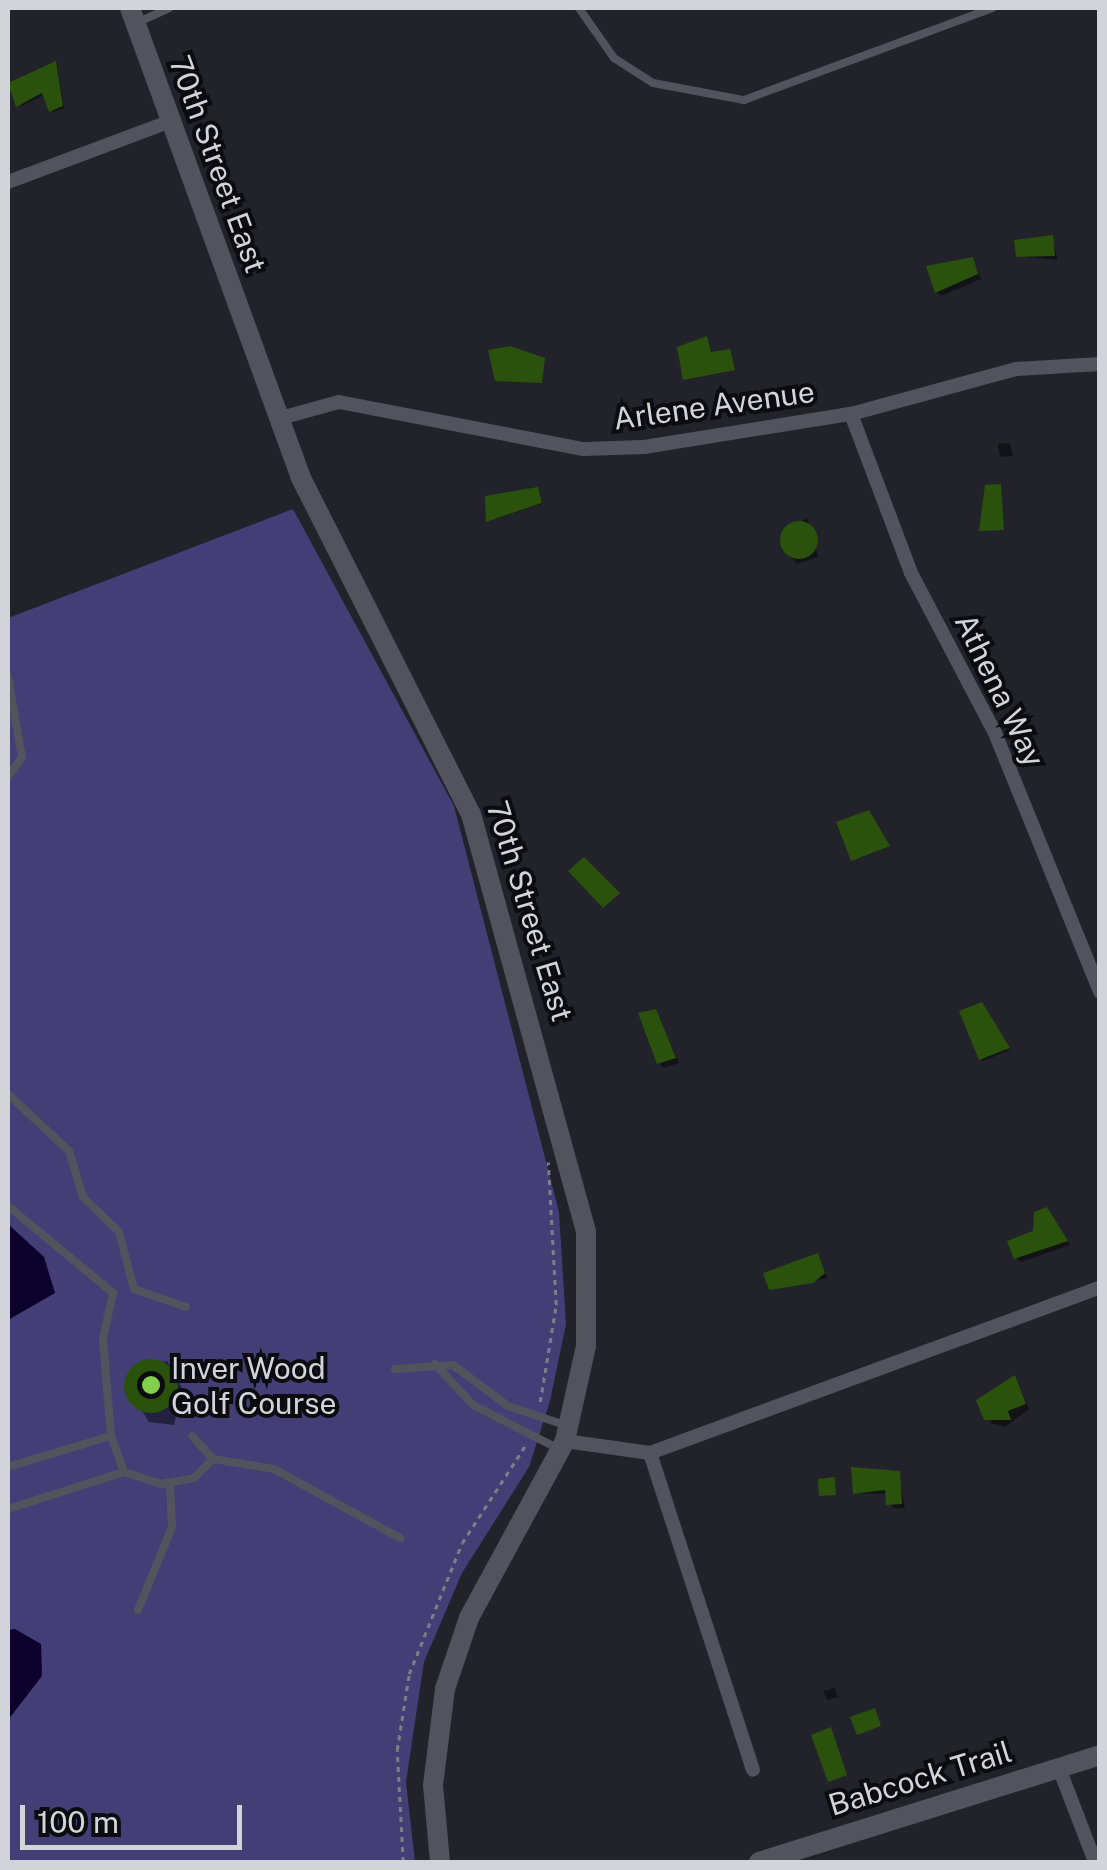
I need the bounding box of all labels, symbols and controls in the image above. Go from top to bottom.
street label: 70th Street East [162,51,274,277]
street label: Arlene Avenue [611,373,817,437]
street label: Athena Way [947,607,1053,773]
street label: 70th Street East [479,797,581,1025]
place label: Inver Wood Golf Course [171,1350,336,1420]
marker: Inver Wood Golf Course [140,1374,162,1396]
street label: Babcock Trail [824,1733,1016,1823]
scale bar [25,1785,248,1847]
text: 100 m [37,1804,119,1840]

